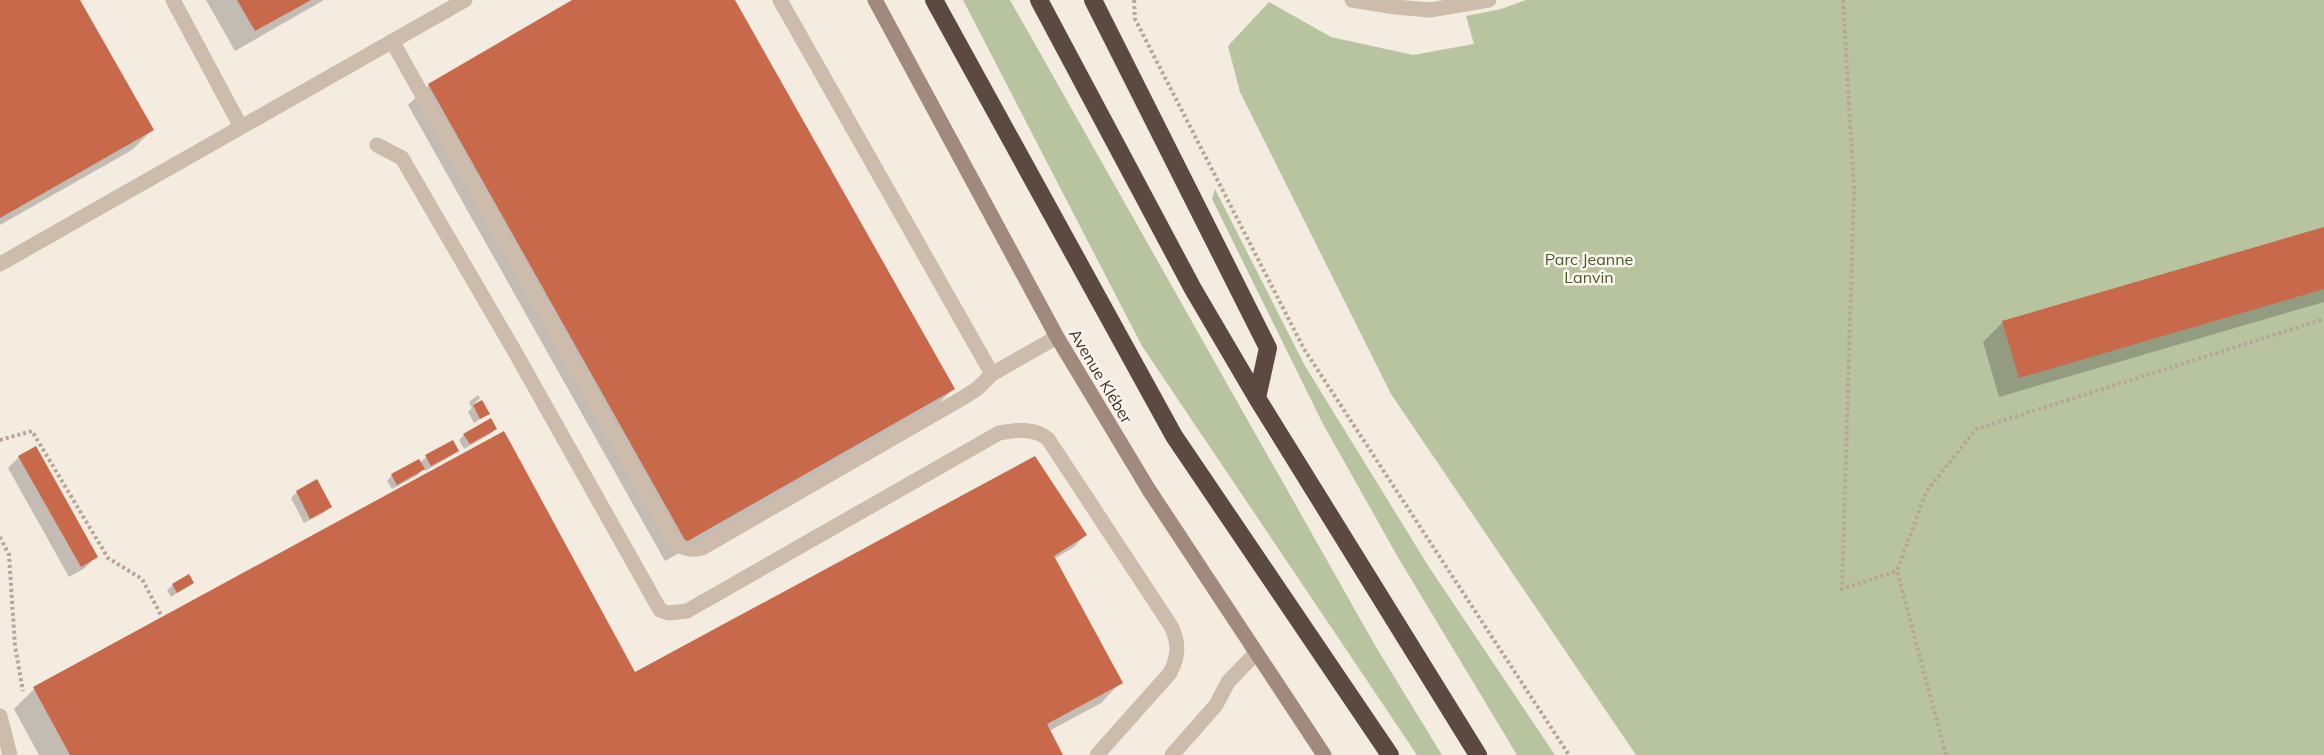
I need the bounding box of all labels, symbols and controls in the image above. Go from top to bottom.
park label: Parc Jeanne Lanvin [1545,249,1633,287]
street label: Avenue Kléber [1065,325,1137,427]

